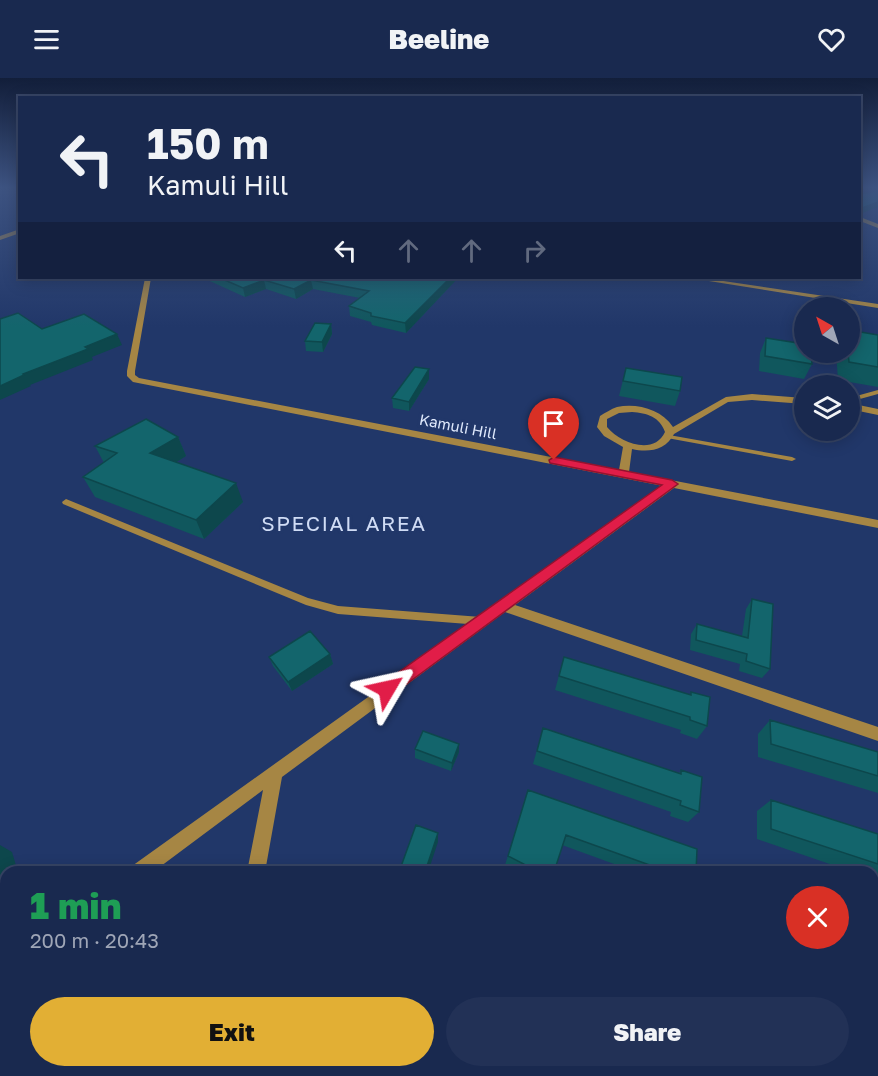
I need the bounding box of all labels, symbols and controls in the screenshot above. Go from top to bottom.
icon: menu [30,23,63,56]
text: Beeline [389,23,489,55]
icon: heart [815,23,848,56]
text: 150 m [147,118,269,168]
icon: left [48,120,126,198]
text: Kamuli Hill [147,169,289,201]
icon: left [329,234,362,267]
icon: ahead [392,234,425,267]
icon: ahead [455,234,488,267]
icon: right [518,234,551,267]
north arrow [794,297,860,363]
map controls [794,297,860,441]
button: layers [794,375,860,441]
pin [528,398,579,460]
icon: arrive [537,407,570,440]
street label: Kamuli Hill [418,410,499,442]
district label: SPECIAL AREA [261,510,427,536]
position arrow [355,657,419,721]
text: 1 min [30,884,121,927]
button: close [786,886,849,949]
text: 200 m · 20:43 [30,928,159,952]
button: Exit [30,997,434,1066]
button: Share [446,997,849,1066]

